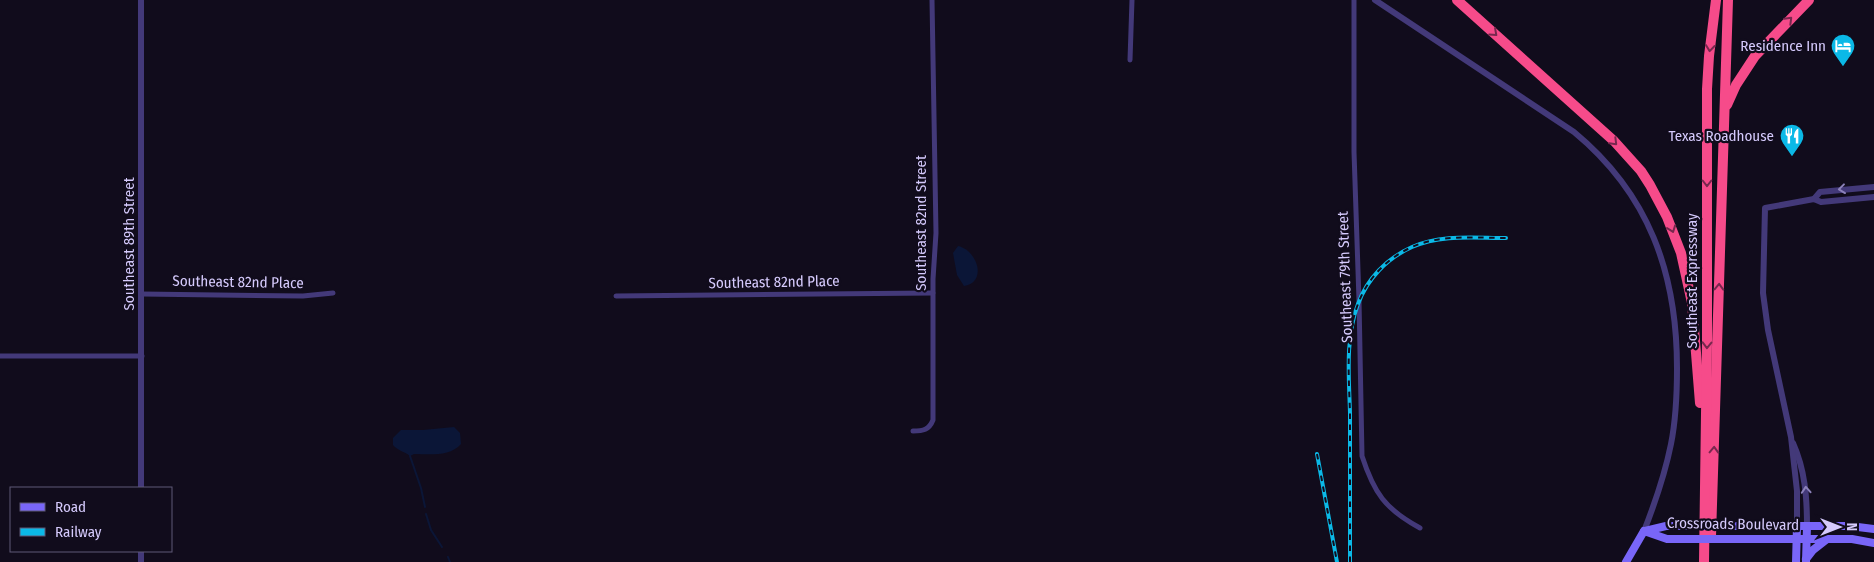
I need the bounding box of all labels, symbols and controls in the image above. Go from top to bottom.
one-way arrow [1783,17,1792,26]
one-way arrow [1488,27,1497,36]
hotel icon: Residence Inn [1830,33,1856,67]
place label: Residence Inn [1740,37,1826,55]
one-way arrow [1705,45,1716,53]
restaurant icon: Texas Roadhouse [1779,123,1805,157]
place label: Texas Roadhouse [1669,127,1774,145]
one-way arrow [1608,136,1617,145]
street label: Southeast 82nd Street [912,155,930,291]
street label: Southeast 89th Street [120,177,138,311]
one-way arrow [1702,180,1712,187]
one-way arrow [1838,183,1846,194]
street label: Southeast 79th Street [1334,211,1356,343]
street label: Southeast Expressway [1683,213,1701,349]
one-way arrow [1666,224,1676,233]
street label: Southeast 82nd Place [172,272,304,292]
street label: Southeast 82nd Place [708,272,840,292]
one-way arrow [1714,283,1725,291]
one-way arrow [1702,342,1712,350]
one-way arrow [1709,446,1719,454]
one-way arrow [1800,486,1811,494]
legend [10,487,172,552]
text: Road [55,498,86,516]
north arrow [1814,502,1864,552]
street label: Crossroads Boulevard [1667,514,1799,534]
text: Railway [55,523,102,541]
text: N [1843,523,1860,531]

